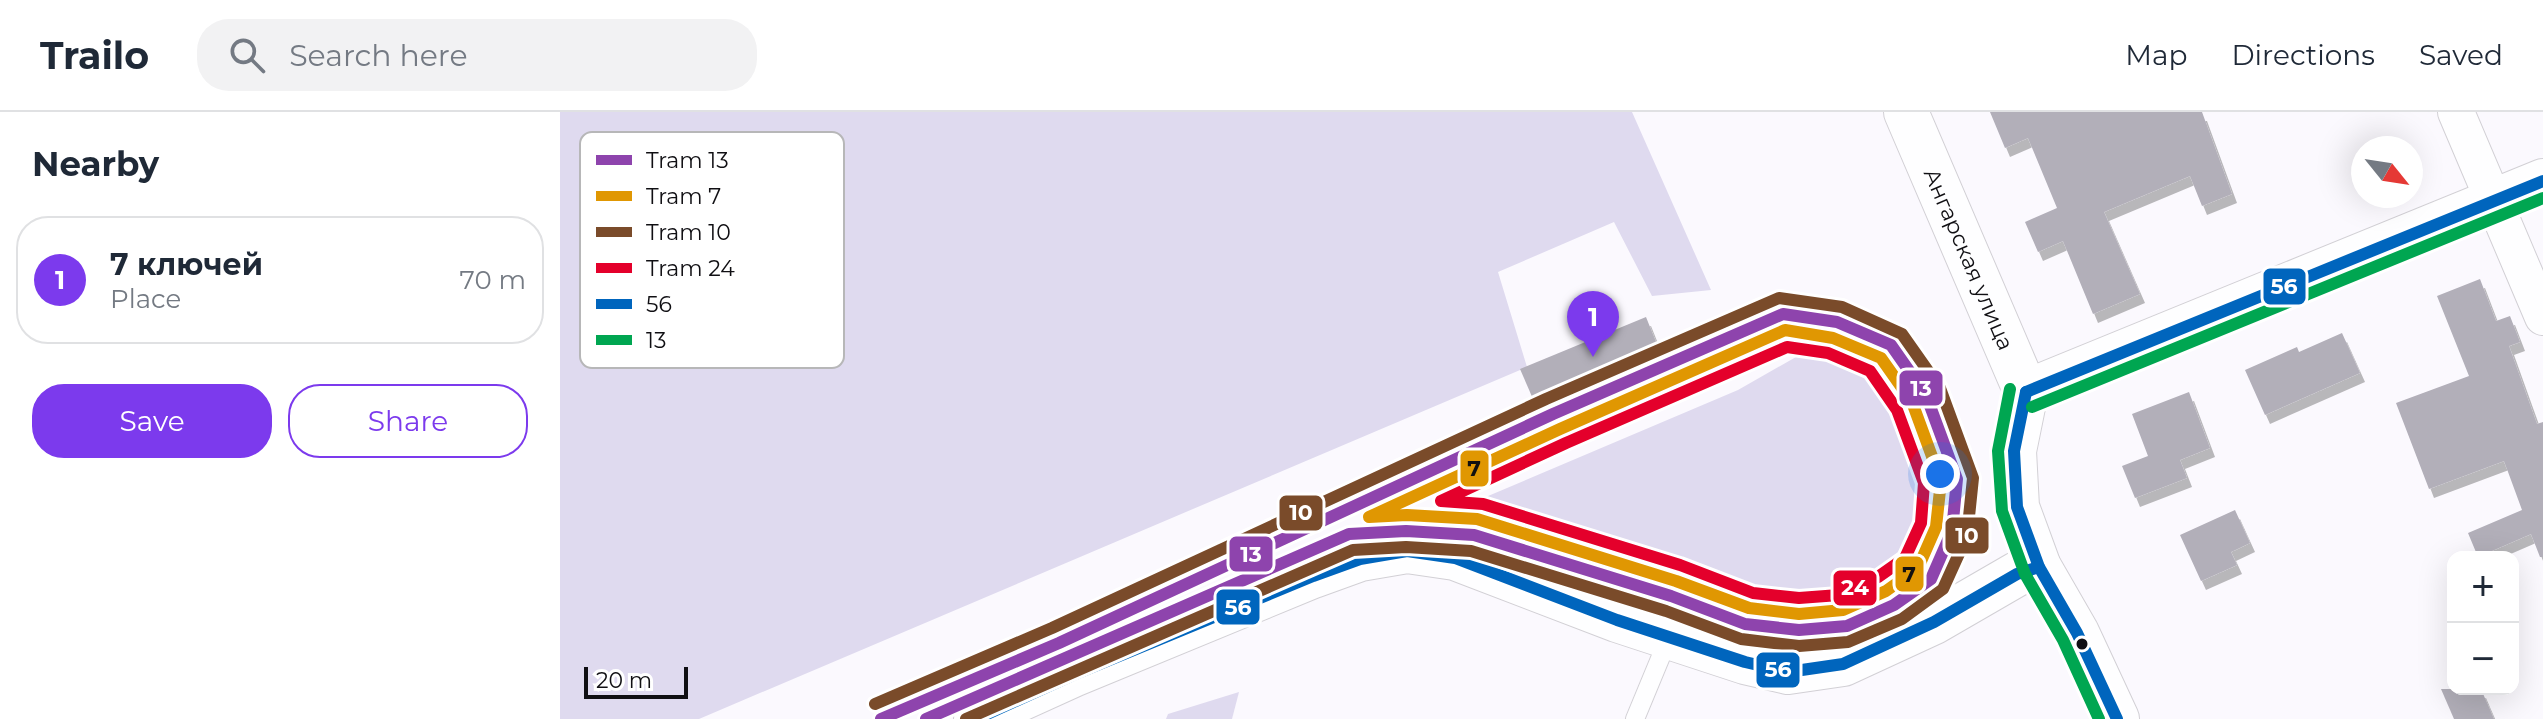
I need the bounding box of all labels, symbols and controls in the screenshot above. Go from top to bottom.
search box [197,19,757,91]
text: Trailo [40,32,149,79]
icon: search [225,33,269,77]
text: Search here [289,37,468,74]
text: Map [2125,38,2187,72]
text: Directions [2231,38,2375,72]
text: Saved [2419,38,2503,72]
legend [580,132,844,368]
north arrow [2351,136,2423,208]
text: Nearby [32,143,159,185]
text: Tram 13 [646,147,729,174]
street label: Ангарская улица [1918,164,2020,354]
text: Tram 7 [646,183,721,210]
text: Tram 10 [646,219,731,246]
text: 7 ключей [110,246,263,283]
text: Tram 24 [646,255,735,282]
text: 1 [55,264,65,296]
text: 70 m [460,264,526,296]
line badge: 56 [2262,267,2307,306]
text: 56 [2270,273,2298,300]
text: Place [110,283,181,315]
text: 56 [646,291,672,318]
pin: 1 [1567,291,1619,357]
text: 13 [646,327,666,354]
line badge: 13 [1898,369,1944,407]
text: 13 [1910,375,1932,402]
button: Save [32,384,272,458]
button: Share [288,384,528,458]
line badge: 7 [1459,449,1490,488]
your location [1920,454,1960,494]
text: 7 [1467,455,1481,482]
line badge: 10 [1278,494,1324,532]
text: 10 [1289,499,1313,526]
line badge: 10 [1944,516,1990,555]
text: 10 [1955,522,1979,549]
line badge: 13 [1228,535,1274,573]
text: 13 [1240,541,1262,568]
map controls [2447,551,2519,695]
button: + [2447,551,2519,623]
line badge: 7 [1894,555,1925,593]
text: 7 [1902,561,1916,588]
line badge: 24 [1832,569,1878,607]
text: 24 [1841,574,1869,601]
line badge: 56 [1215,588,1261,626]
text: 56 [1224,594,1252,621]
button: − [2447,623,2519,695]
unlabelled marker [2074,636,2090,652]
line badge: 56 [1755,651,1801,689]
text: 56 [1764,656,1792,683]
scale bar [584,663,688,699]
text: 20 m [596,667,652,694]

